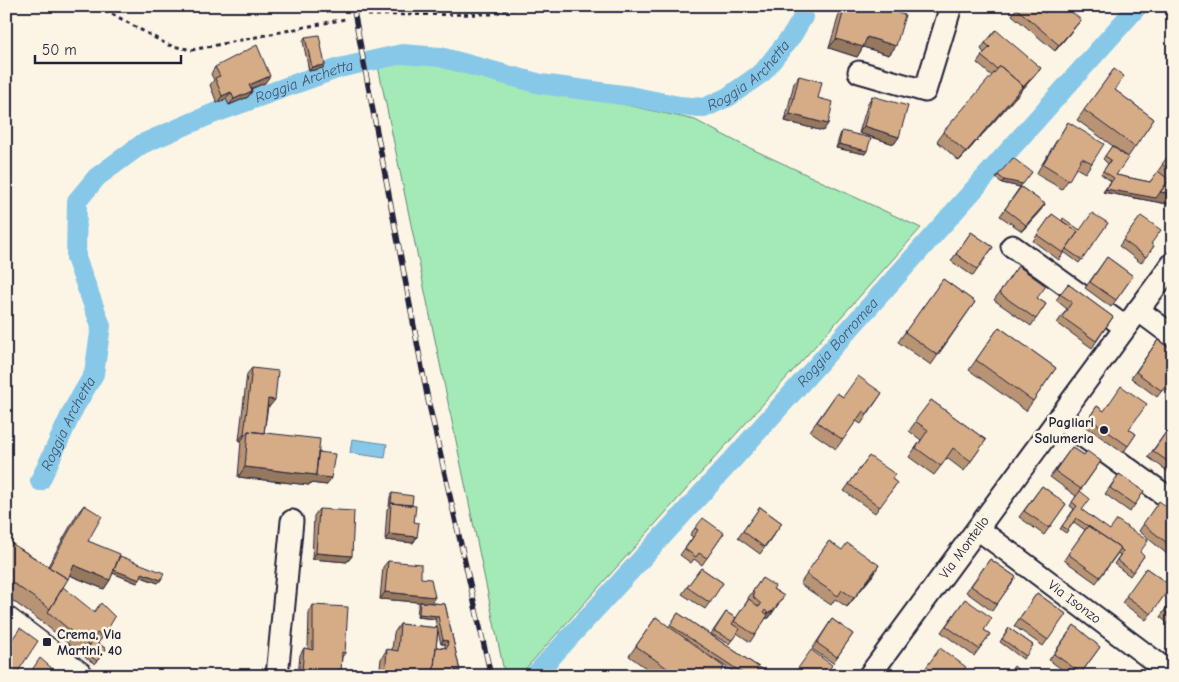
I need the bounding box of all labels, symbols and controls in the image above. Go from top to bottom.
scale bar [35,32,181,64]
water label: Roggia Archetta [704,37,794,114]
text: 50 m [42,41,77,59]
water label: Roggia Archetta [253,56,355,107]
water label: Roggia Borromea [793,294,882,391]
water label: Roggia Archetta [37,373,100,473]
place label: Pagliari Salumeria [1035,414,1094,447]
marker: Pagliari Salumeria [1098,424,1110,436]
street label: Via Montello [936,513,993,582]
street label: Via Isonzo [1045,576,1105,627]
place label: Crema, Via Martini, 40 [57,626,122,659]
marker: Crema, Via Martini, 40 [41,636,53,648]

